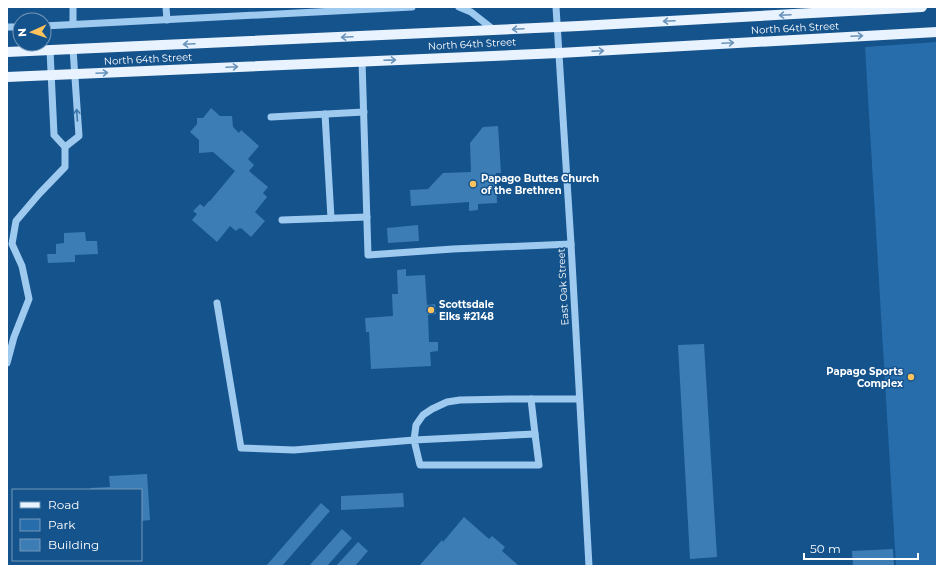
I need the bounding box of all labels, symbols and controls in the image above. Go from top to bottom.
one-way arrow [779,11,792,18]
north arrow [12,12,52,52]
one-way arrow [663,18,676,25]
street label: North 64th Street [751,19,839,37]
one-way arrow [512,25,525,32]
text: N [15,28,29,37]
one-way arrow [341,33,354,40]
one-way arrow [851,33,864,40]
street label: North 64th Street [428,35,516,53]
one-way arrow [183,40,196,47]
one-way arrow [721,40,734,47]
one-way arrow [591,47,604,54]
street label: North 64th Street [104,50,192,68]
one-way arrow [383,56,396,64]
one-way arrow [225,63,238,71]
one-way arrow [95,69,108,77]
one-way arrow [74,109,81,122]
place label: Papago Buttes Church of the Brethren [481,172,599,197]
marker: Papago Buttes Church of the Brethren [468,179,478,189]
street label: East Oak Street [554,248,572,326]
place label: Scottsdale Elks #2148 [439,298,494,323]
marker: Scottsdale Elks #2148 [426,305,436,315]
place label: Papago Sports Complex [826,365,904,390]
marker: Papago Sports Complex [906,372,916,382]
legend [12,489,142,561]
text: Road [48,497,79,512]
text: Park [48,517,76,532]
scale bar [804,535,918,561]
text: Building [48,537,99,552]
text: 50 m [810,541,841,556]

